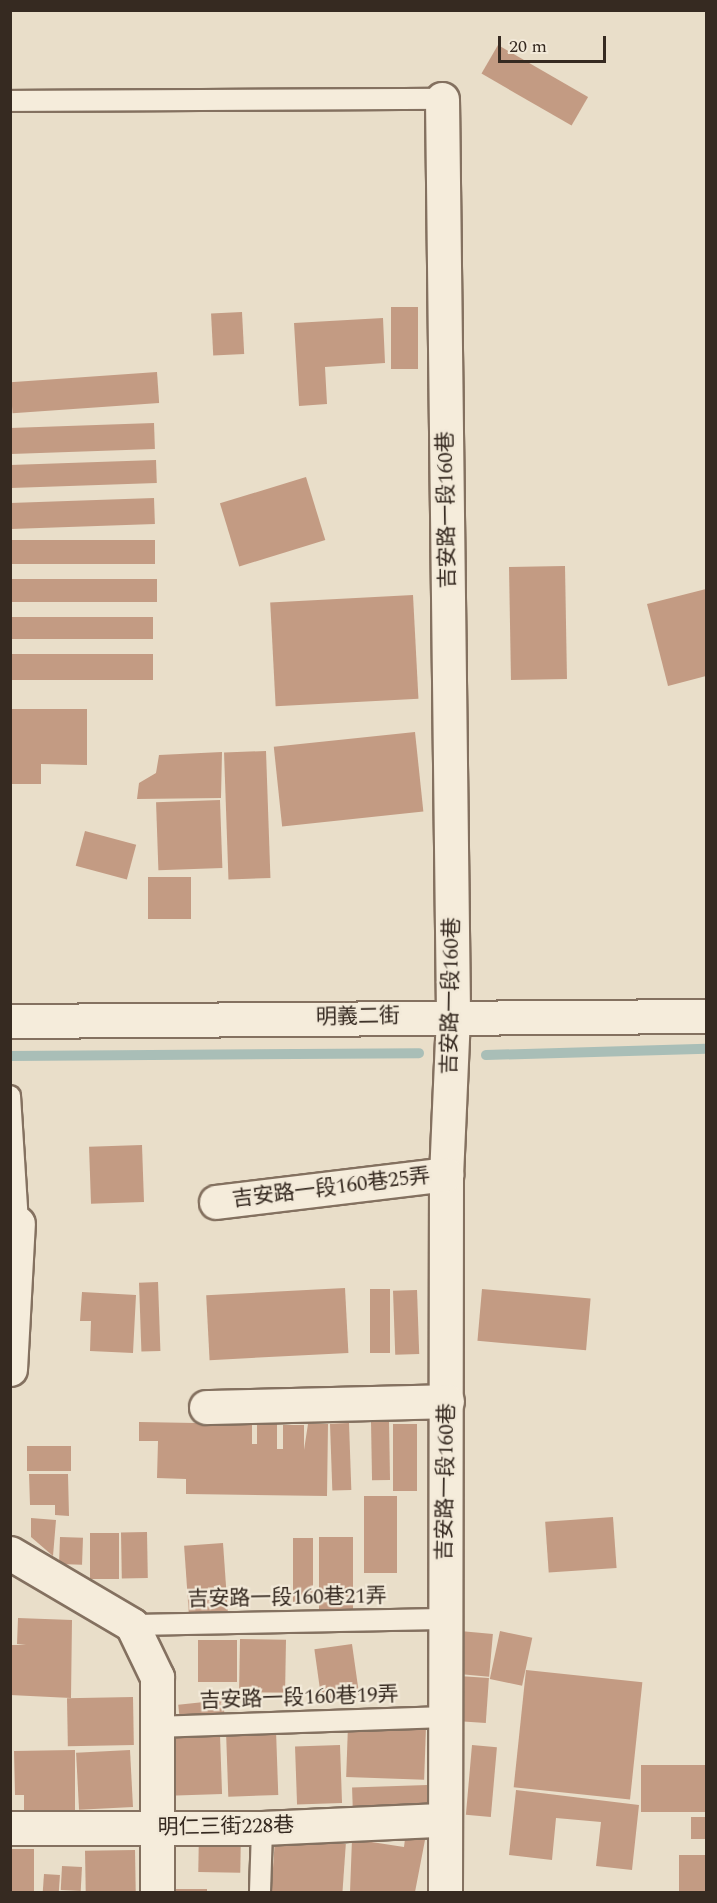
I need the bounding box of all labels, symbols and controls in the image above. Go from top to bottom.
scale bar [501,24,609,62]
text: 20 m [509,33,547,60]
street label: 吉安路一段160巷 [433,431,461,589]
street label: 吉安路一段160巷 [437,917,465,1075]
street label: 明義二街 [316,1004,400,1030]
street label: 吉安路一段160巷25弄 [230,1163,432,1213]
street label: 吉安路一段160巷 [432,1403,460,1561]
street label: 吉安路一段160巷21弄 [187,1584,387,1612]
street label: 吉安路一段160巷19弄 [199,1682,399,1714]
street label: 明仁三街228巷 [158,1813,294,1841]

